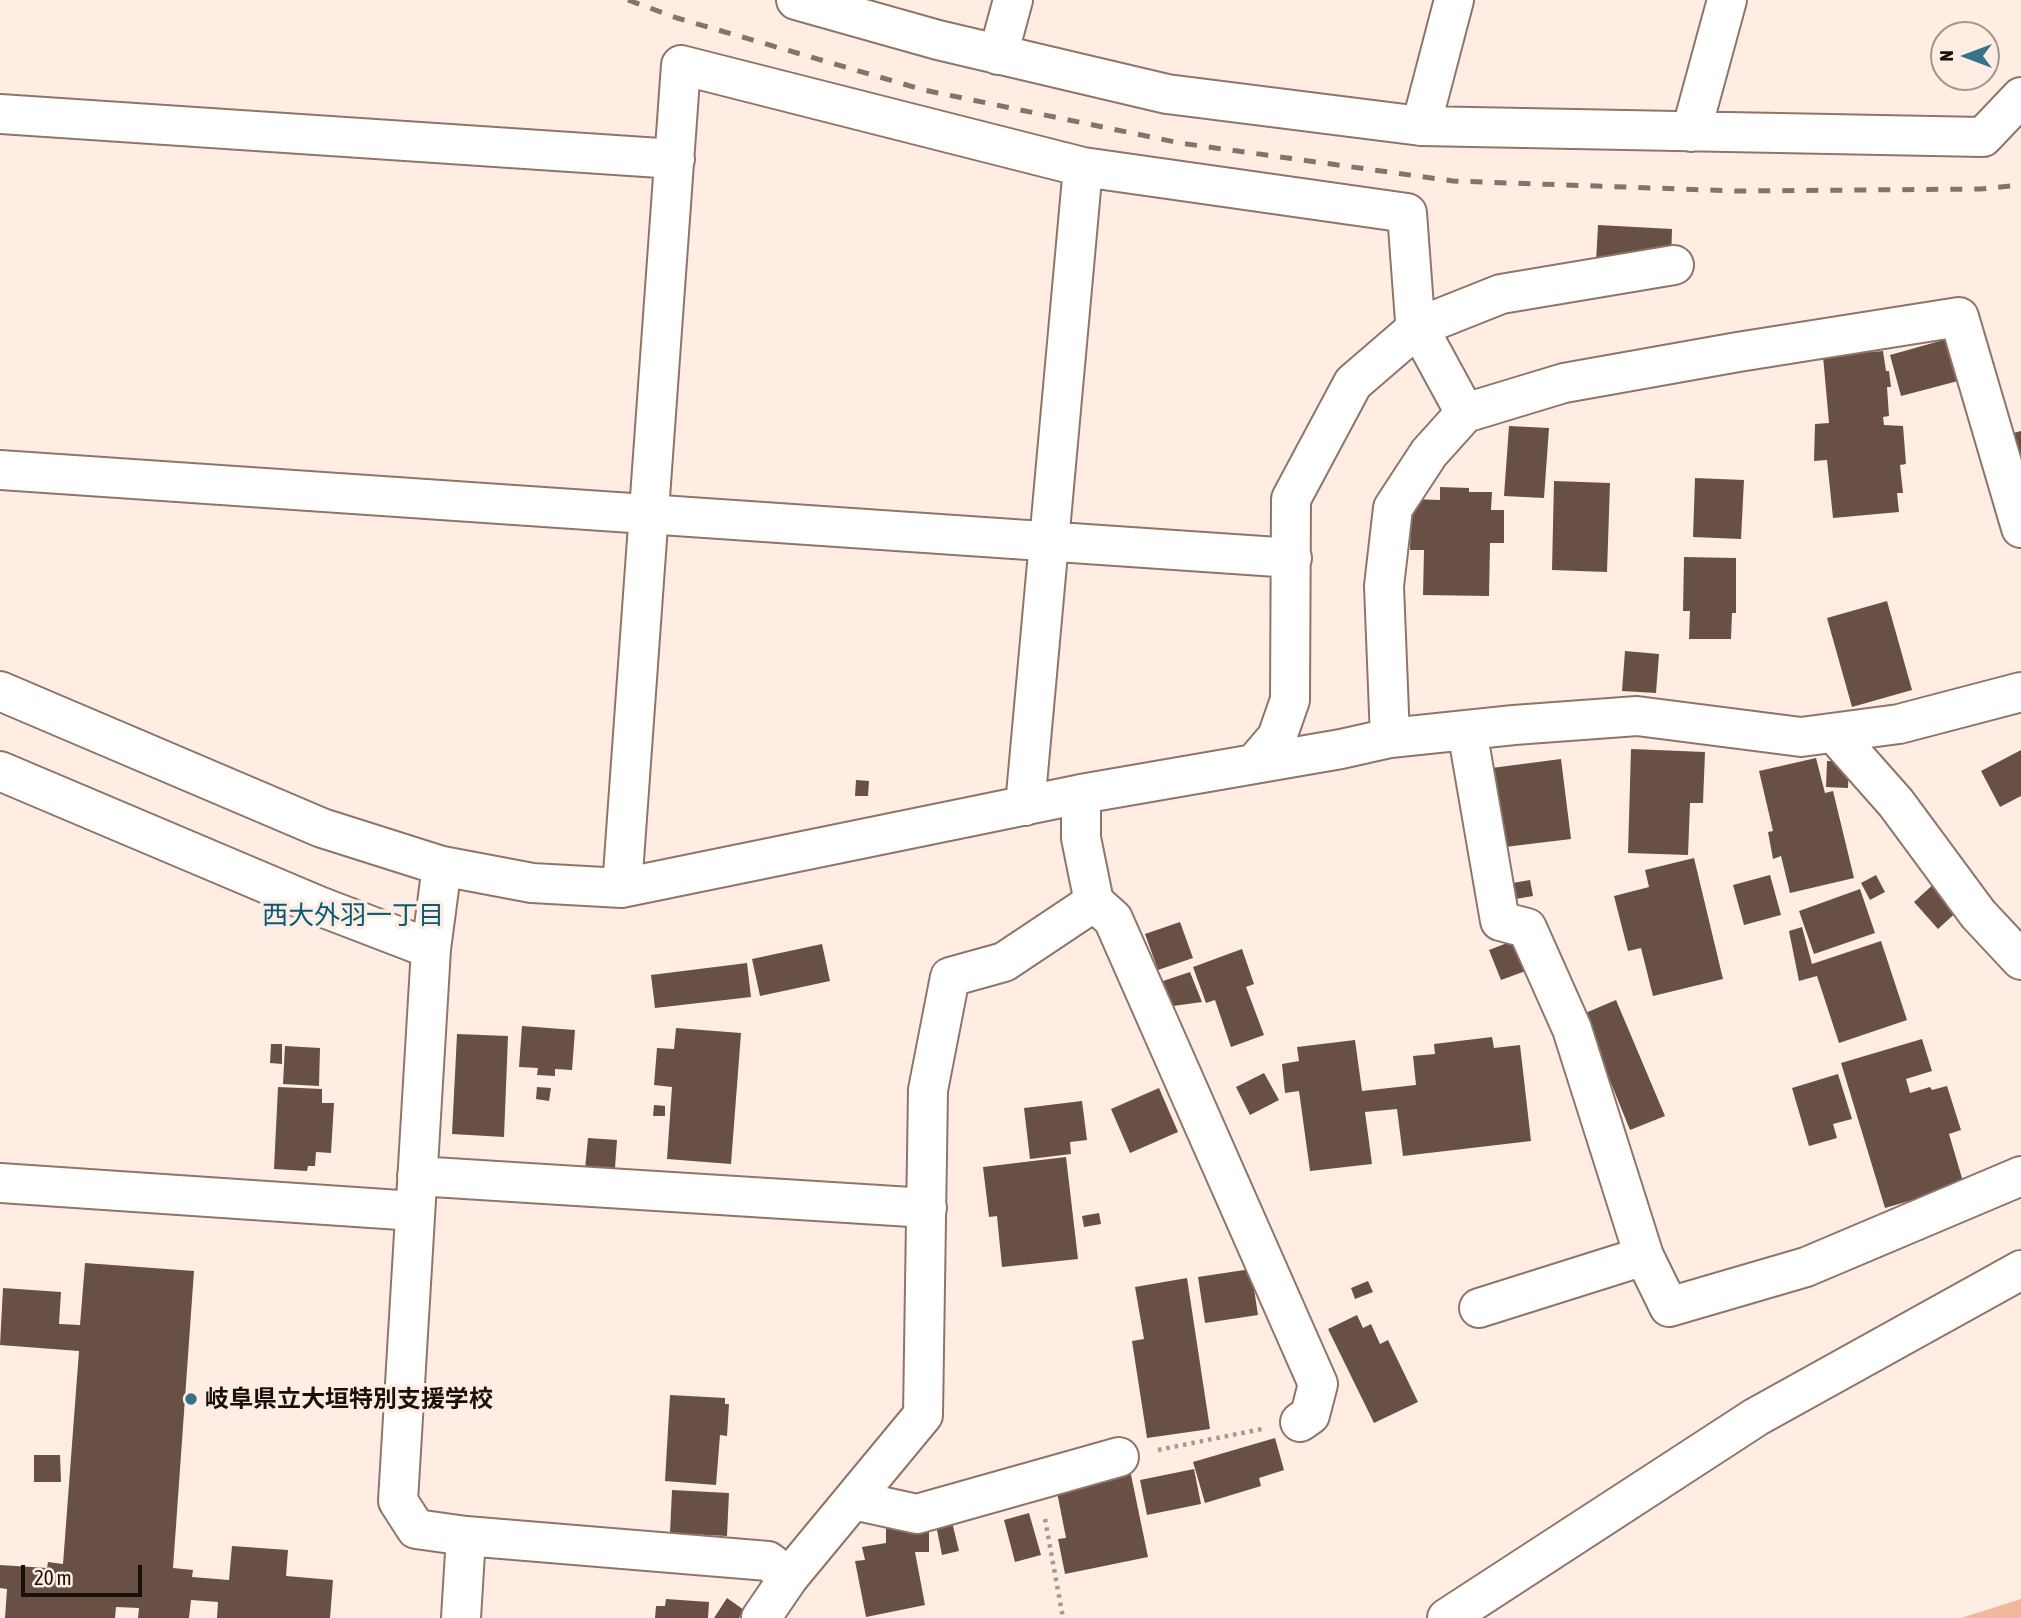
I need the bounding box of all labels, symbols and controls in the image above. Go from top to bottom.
north arrow [1930,21,2000,91]
text: N [1935,50,1957,62]
district label: 西大外羽一丁目 [262,900,444,932]
place label: 岐阜県立大垣特別支援学校 [205,1385,493,1413]
marker: 岐阜県立大垣特別支援学校 [183,1391,199,1407]
scale bar [24,1552,145,1596]
text: 20 m [34,1565,72,1589]

